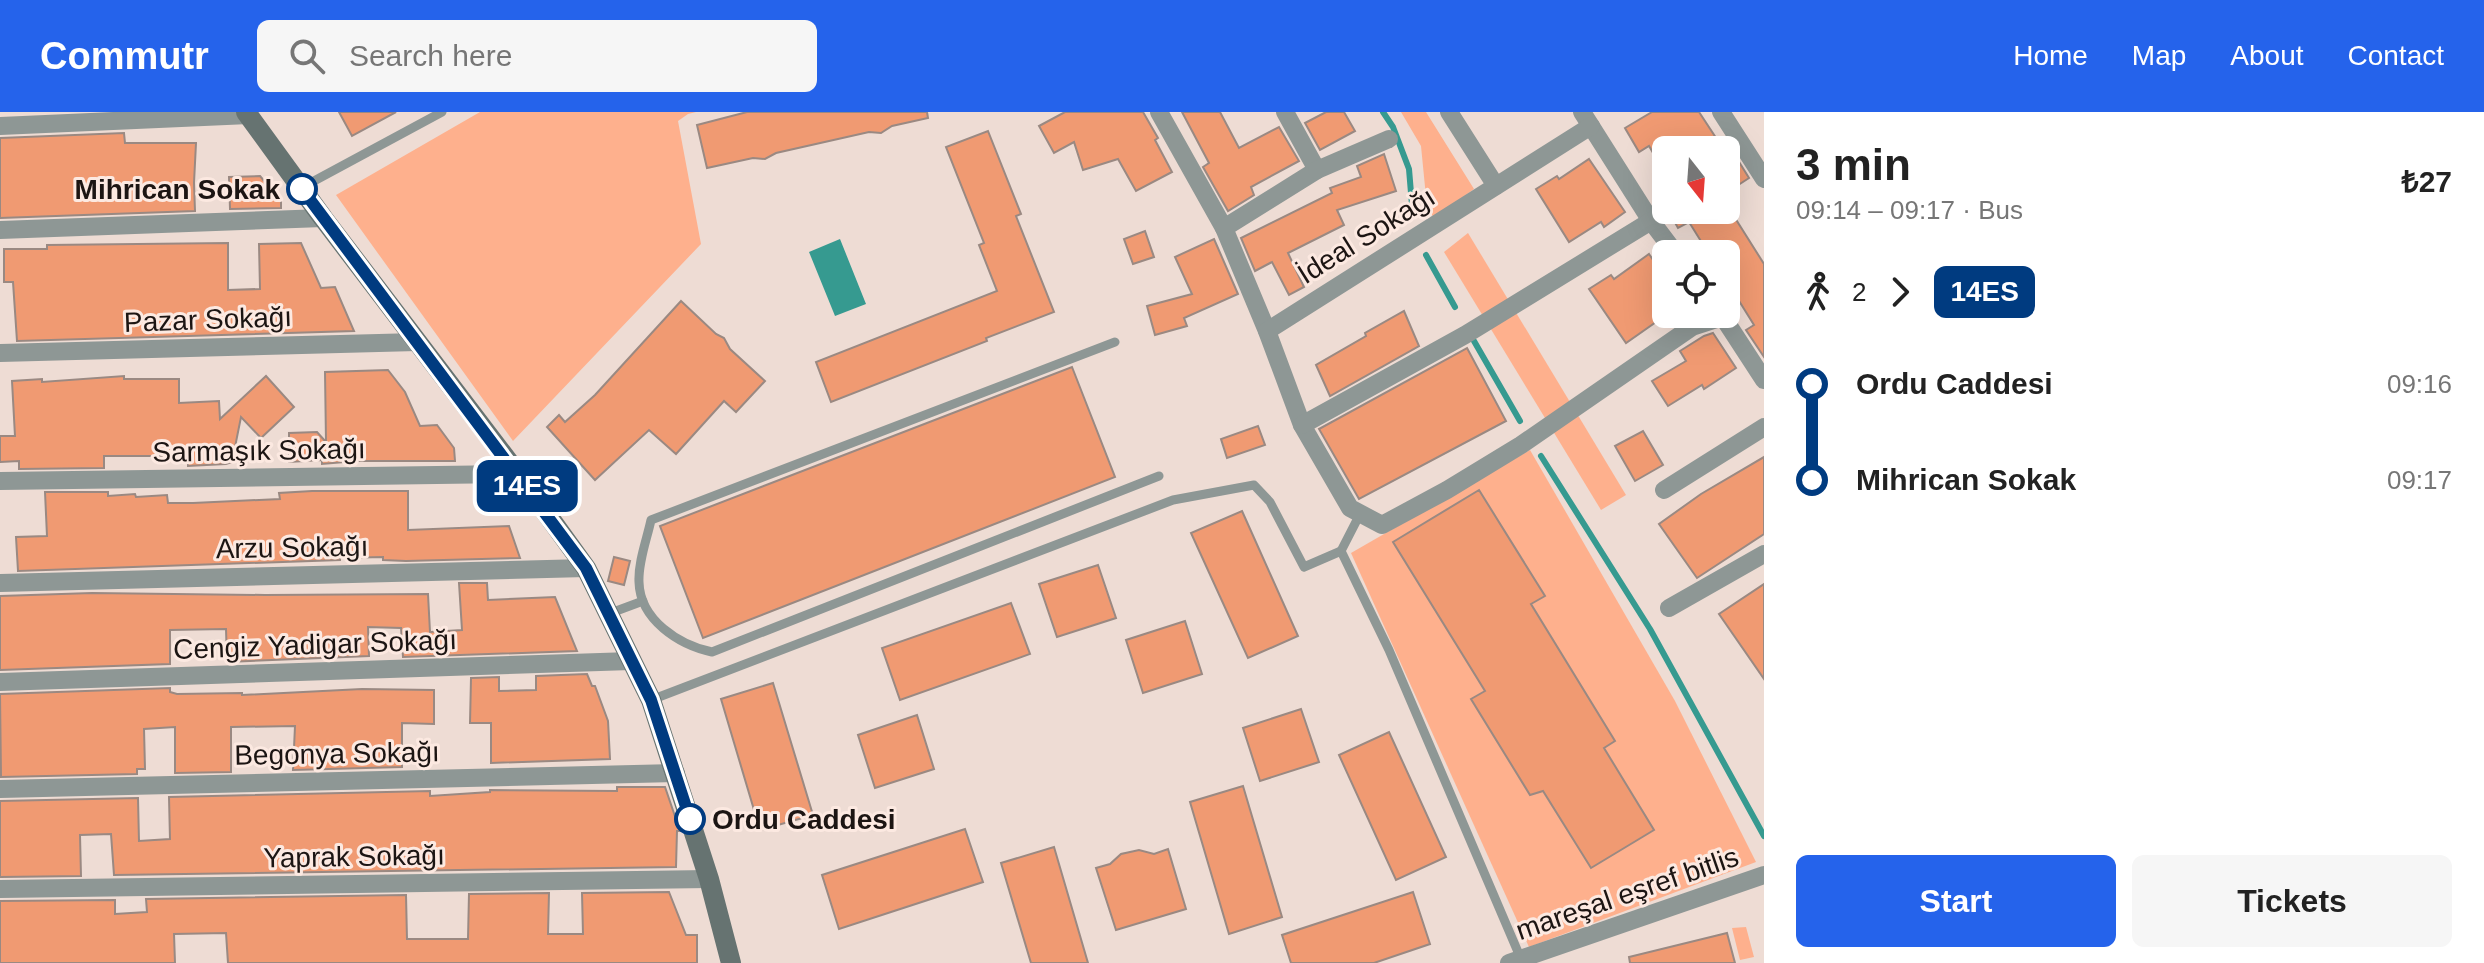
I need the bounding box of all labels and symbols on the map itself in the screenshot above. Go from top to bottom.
north arrow [1652,136,1740,224]
place label: Mihrican Sokak [75,174,280,205]
marker: Mihrican Sokak [287,174,317,204]
street label: İdeal Sokağı [1292,181,1440,290]
street label: Pazar Sokağı [123,301,293,338]
street label: Sarmaşık Sokağı [152,433,366,468]
line badge: 14ES [471,460,583,512]
street label: Arzu Sokağı [215,531,369,564]
street label: Cengiz Yadigar Sokağı [173,624,457,665]
street label: Begonya Sokağı [234,736,440,771]
marker: Ordu Caddesi [675,804,705,834]
place label: Ordu Caddesi [712,804,896,835]
street label: Yaprak Sokağı [263,839,445,874]
street label: mareşal eşref bitlis [1512,841,1743,946]

